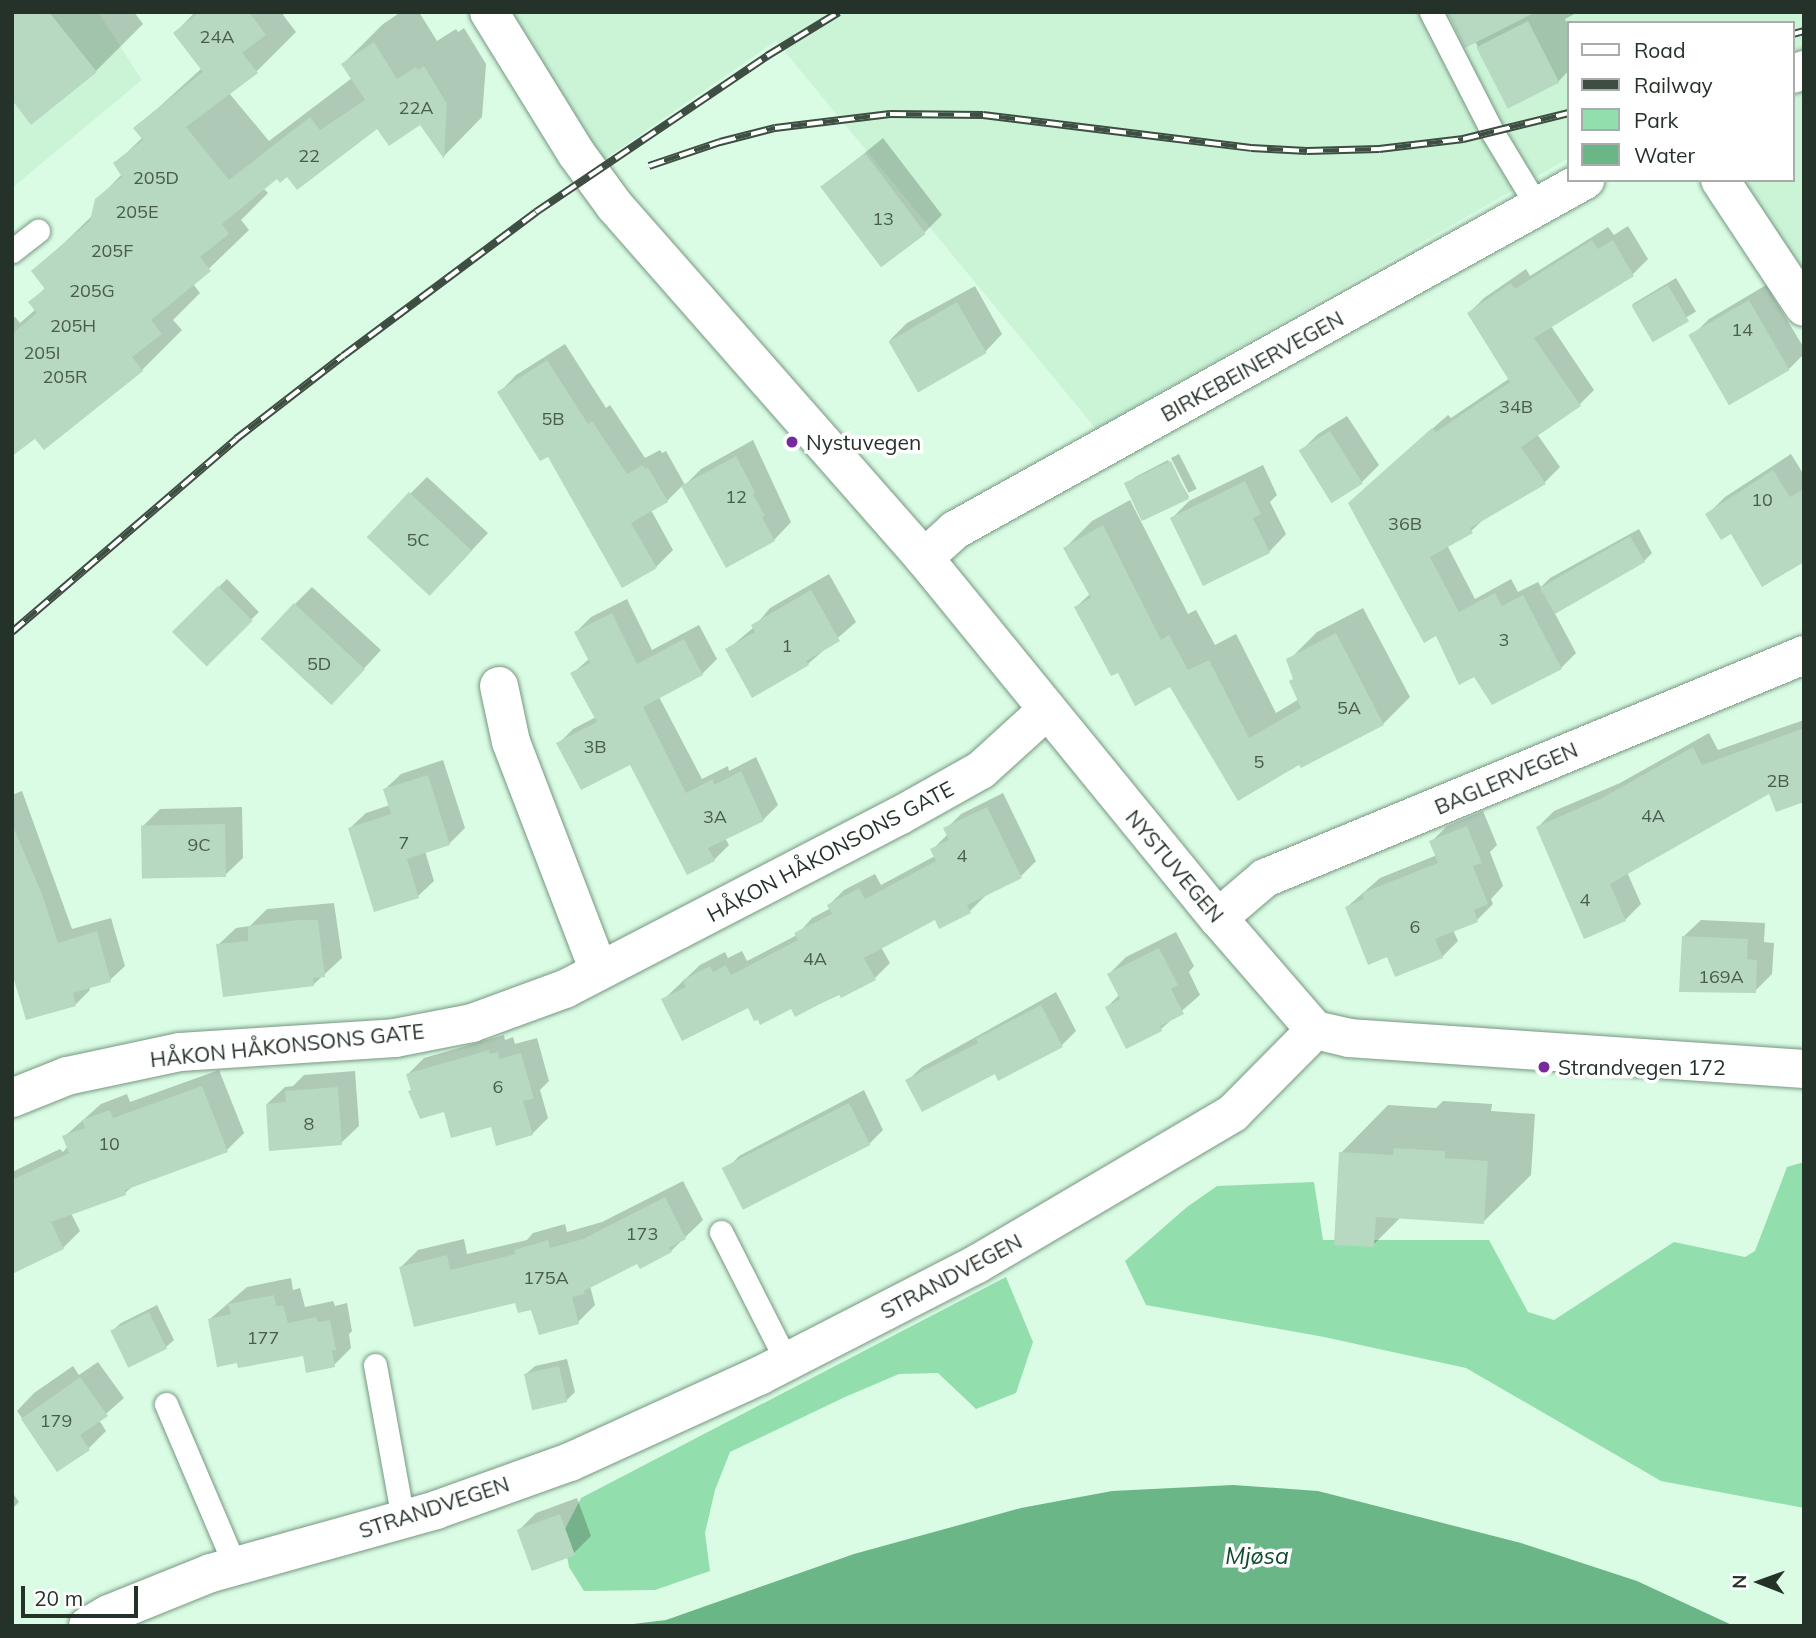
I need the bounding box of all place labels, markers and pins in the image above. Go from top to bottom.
place label: Nystuvegen [806,429,921,455]
marker: Nystuvegen [784,434,800,450]
place label: Strandvegen 172 [1558,1054,1726,1080]
marker: Strandvegen 172 [1536,1059,1552,1075]

